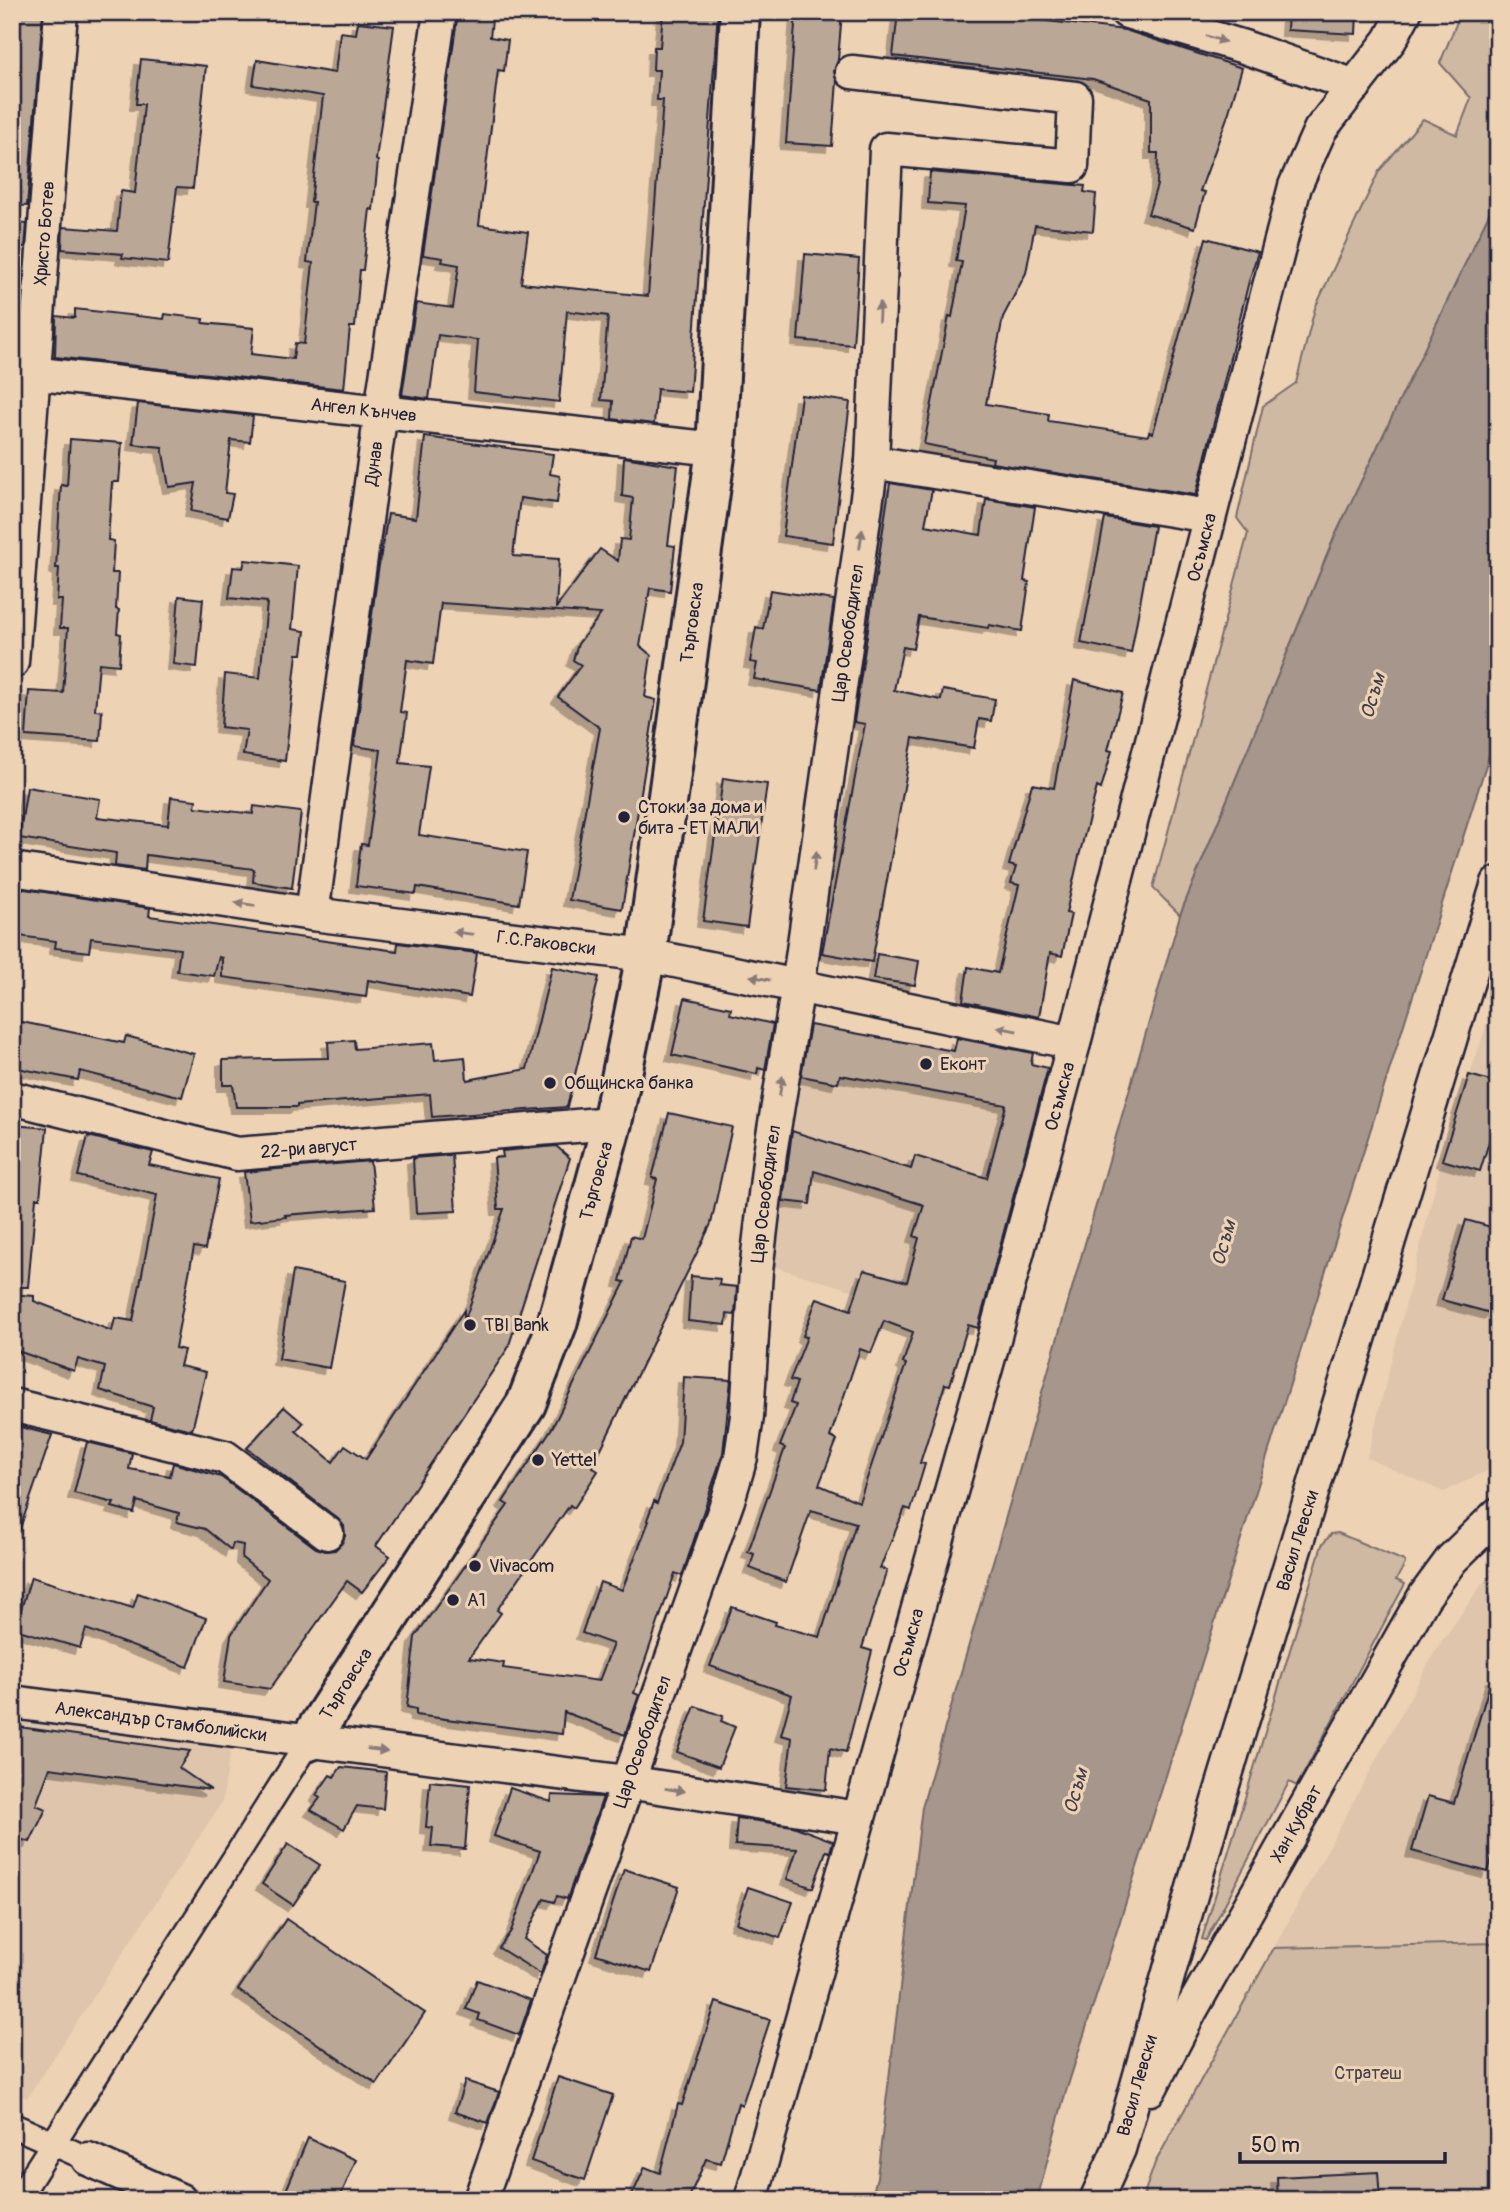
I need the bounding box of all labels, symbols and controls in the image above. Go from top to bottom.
one-way arrow [1206,34,1227,44]
street label: Христо Ботев [29,180,60,286]
one-way arrow [873,301,884,323]
street label: Ангел Кънчев [310,393,418,427]
street label: Дунав [359,440,388,488]
street label: Осъмска [1182,510,1222,584]
one-way arrow [856,528,867,550]
street label: Цар Освободител [827,563,869,703]
street label: Търговска [675,581,709,664]
water label: Осъм [1355,669,1391,721]
place label: Стоки за дома и бита - ЕТ МАЛИ [638,796,763,840]
marker: Стоки за дома и бита - ЕТ МАЛИ [616,809,632,825]
one-way arrow [810,850,821,872]
one-way arrow [233,898,255,909]
street label: Г.С.Раковски [495,925,597,960]
one-way arrow [452,927,474,938]
one-way arrow [749,972,771,983]
one-way arrow [996,1024,1018,1035]
place label: Еконт [940,1053,986,1076]
marker: Еконт [918,1056,934,1072]
street label: Осъмска [1039,1059,1080,1133]
place label: Общинска банка [564,1072,693,1095]
marker: Общинска банка [542,1075,558,1091]
one-way arrow [776,1075,787,1097]
street label: Цар Освободител [746,1123,786,1264]
street label: 22-ри август [260,1133,358,1164]
street label: Търговска [574,1139,618,1223]
water label: Осъм [1206,1216,1242,1268]
place label: TBI Bank [484,1314,549,1337]
marker: TBI Bank [462,1317,478,1333]
place label: Yettel [551,1449,597,1472]
marker: Yettel [530,1452,546,1468]
street label: Васил Левски [1271,1487,1324,1594]
place label: Vivacom [489,1555,554,1578]
marker: Vivacom [467,1558,483,1574]
place label: A1 [467,1589,486,1612]
marker: A1 [445,1592,461,1608]
street label: Осъмска [888,1606,929,1680]
street label: Търговска [314,1643,377,1724]
street label: Цар Освободител [608,1673,676,1811]
street label: Александър Стамболийски [54,1696,268,1747]
one-way arrow [366,1744,388,1755]
water label: Осъм [1058,1764,1094,1816]
street label: Хан Кубрат [1265,1781,1327,1866]
one-way arrow [664,1785,686,1796]
street label: Васил Левски [1112,2032,1162,2139]
park label: Стратеш [1334,2062,1402,2085]
scale bar [1240,2121,1445,2165]
text: 50 m [1251,2132,1300,2159]

